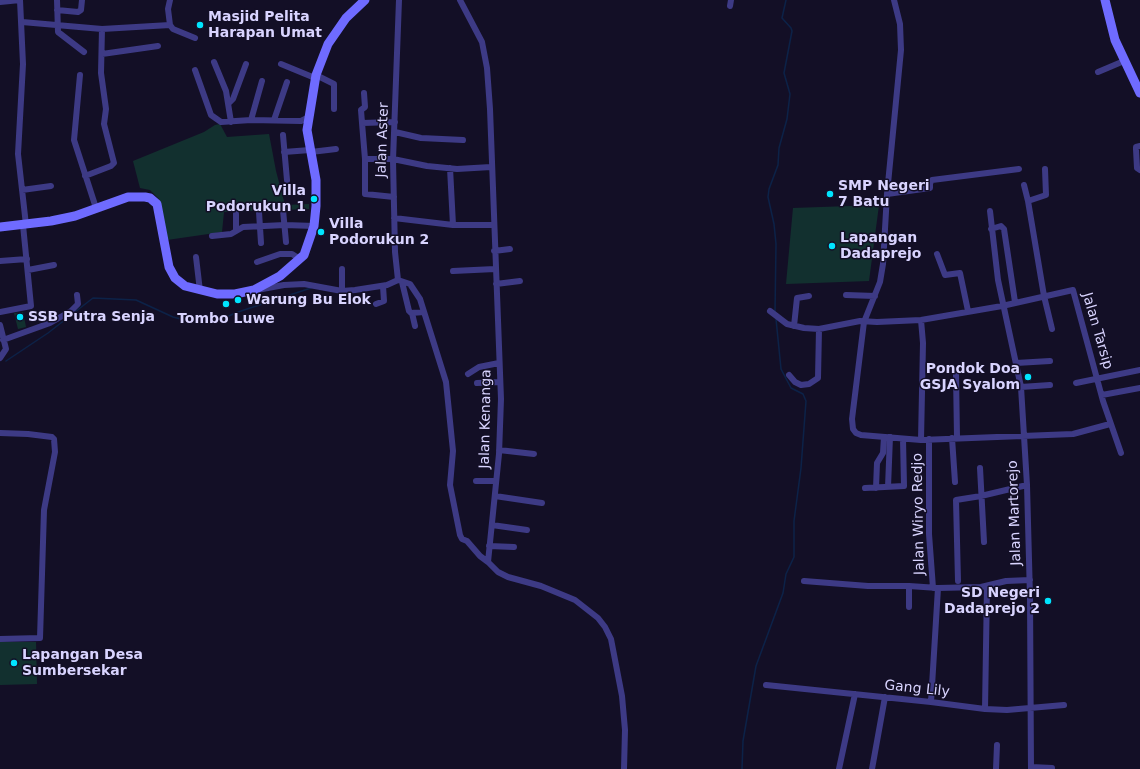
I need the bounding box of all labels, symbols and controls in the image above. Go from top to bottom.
place label: Masjid Pelita Harapan Umat [208,9,322,42]
marker: Masjid Pelita Harapan Umat [195,20,205,30]
street label: Jalan Aster [373,102,393,178]
place label: SMP Negeri 7 Batu [838,178,930,210]
place label: Villa Podorukun 1 [206,183,306,216]
marker: SMP Negeri 7 Batu [825,189,835,199]
marker: Villa Podorukun 1 [309,194,319,204]
place label: Villa Podorukun 2 [329,216,429,248]
marker: Villa Podorukun 2 [316,227,326,237]
place label: Lapangan Dadaprejo [840,230,921,262]
marker: Lapangan Dadaprejo [827,241,837,251]
street label: Jalan Tarsip [1078,291,1116,371]
place label: Warung Bu Elok [246,292,371,308]
marker: Warung Bu Elok [233,295,243,305]
marker: Tombo Luwe [221,299,231,309]
place label: SSB Putra Senja [28,309,155,325]
place label: Tombo Luwe [177,311,275,327]
marker: SSB Putra Senja [15,312,25,322]
place label: Pondok Doa GSJA Syalom [920,361,1020,394]
street label: Jalan Kenanga [477,369,495,469]
marker: Pondok Doa GSJA Syalom [1023,372,1033,382]
street label: Jalan Wiryo Redjo [910,453,928,575]
street label: Jalan Martorejo [1005,460,1025,566]
place label: SD Negeri Dadaprejo 2 [944,585,1040,618]
marker: SD Negeri Dadaprejo 2 [1043,596,1053,606]
place label: Lapangan Desa Sumbersekar [22,647,143,680]
marker: Lapangan Desa Sumbersekar [9,658,19,668]
street label: Gang Lily [884,677,950,701]

